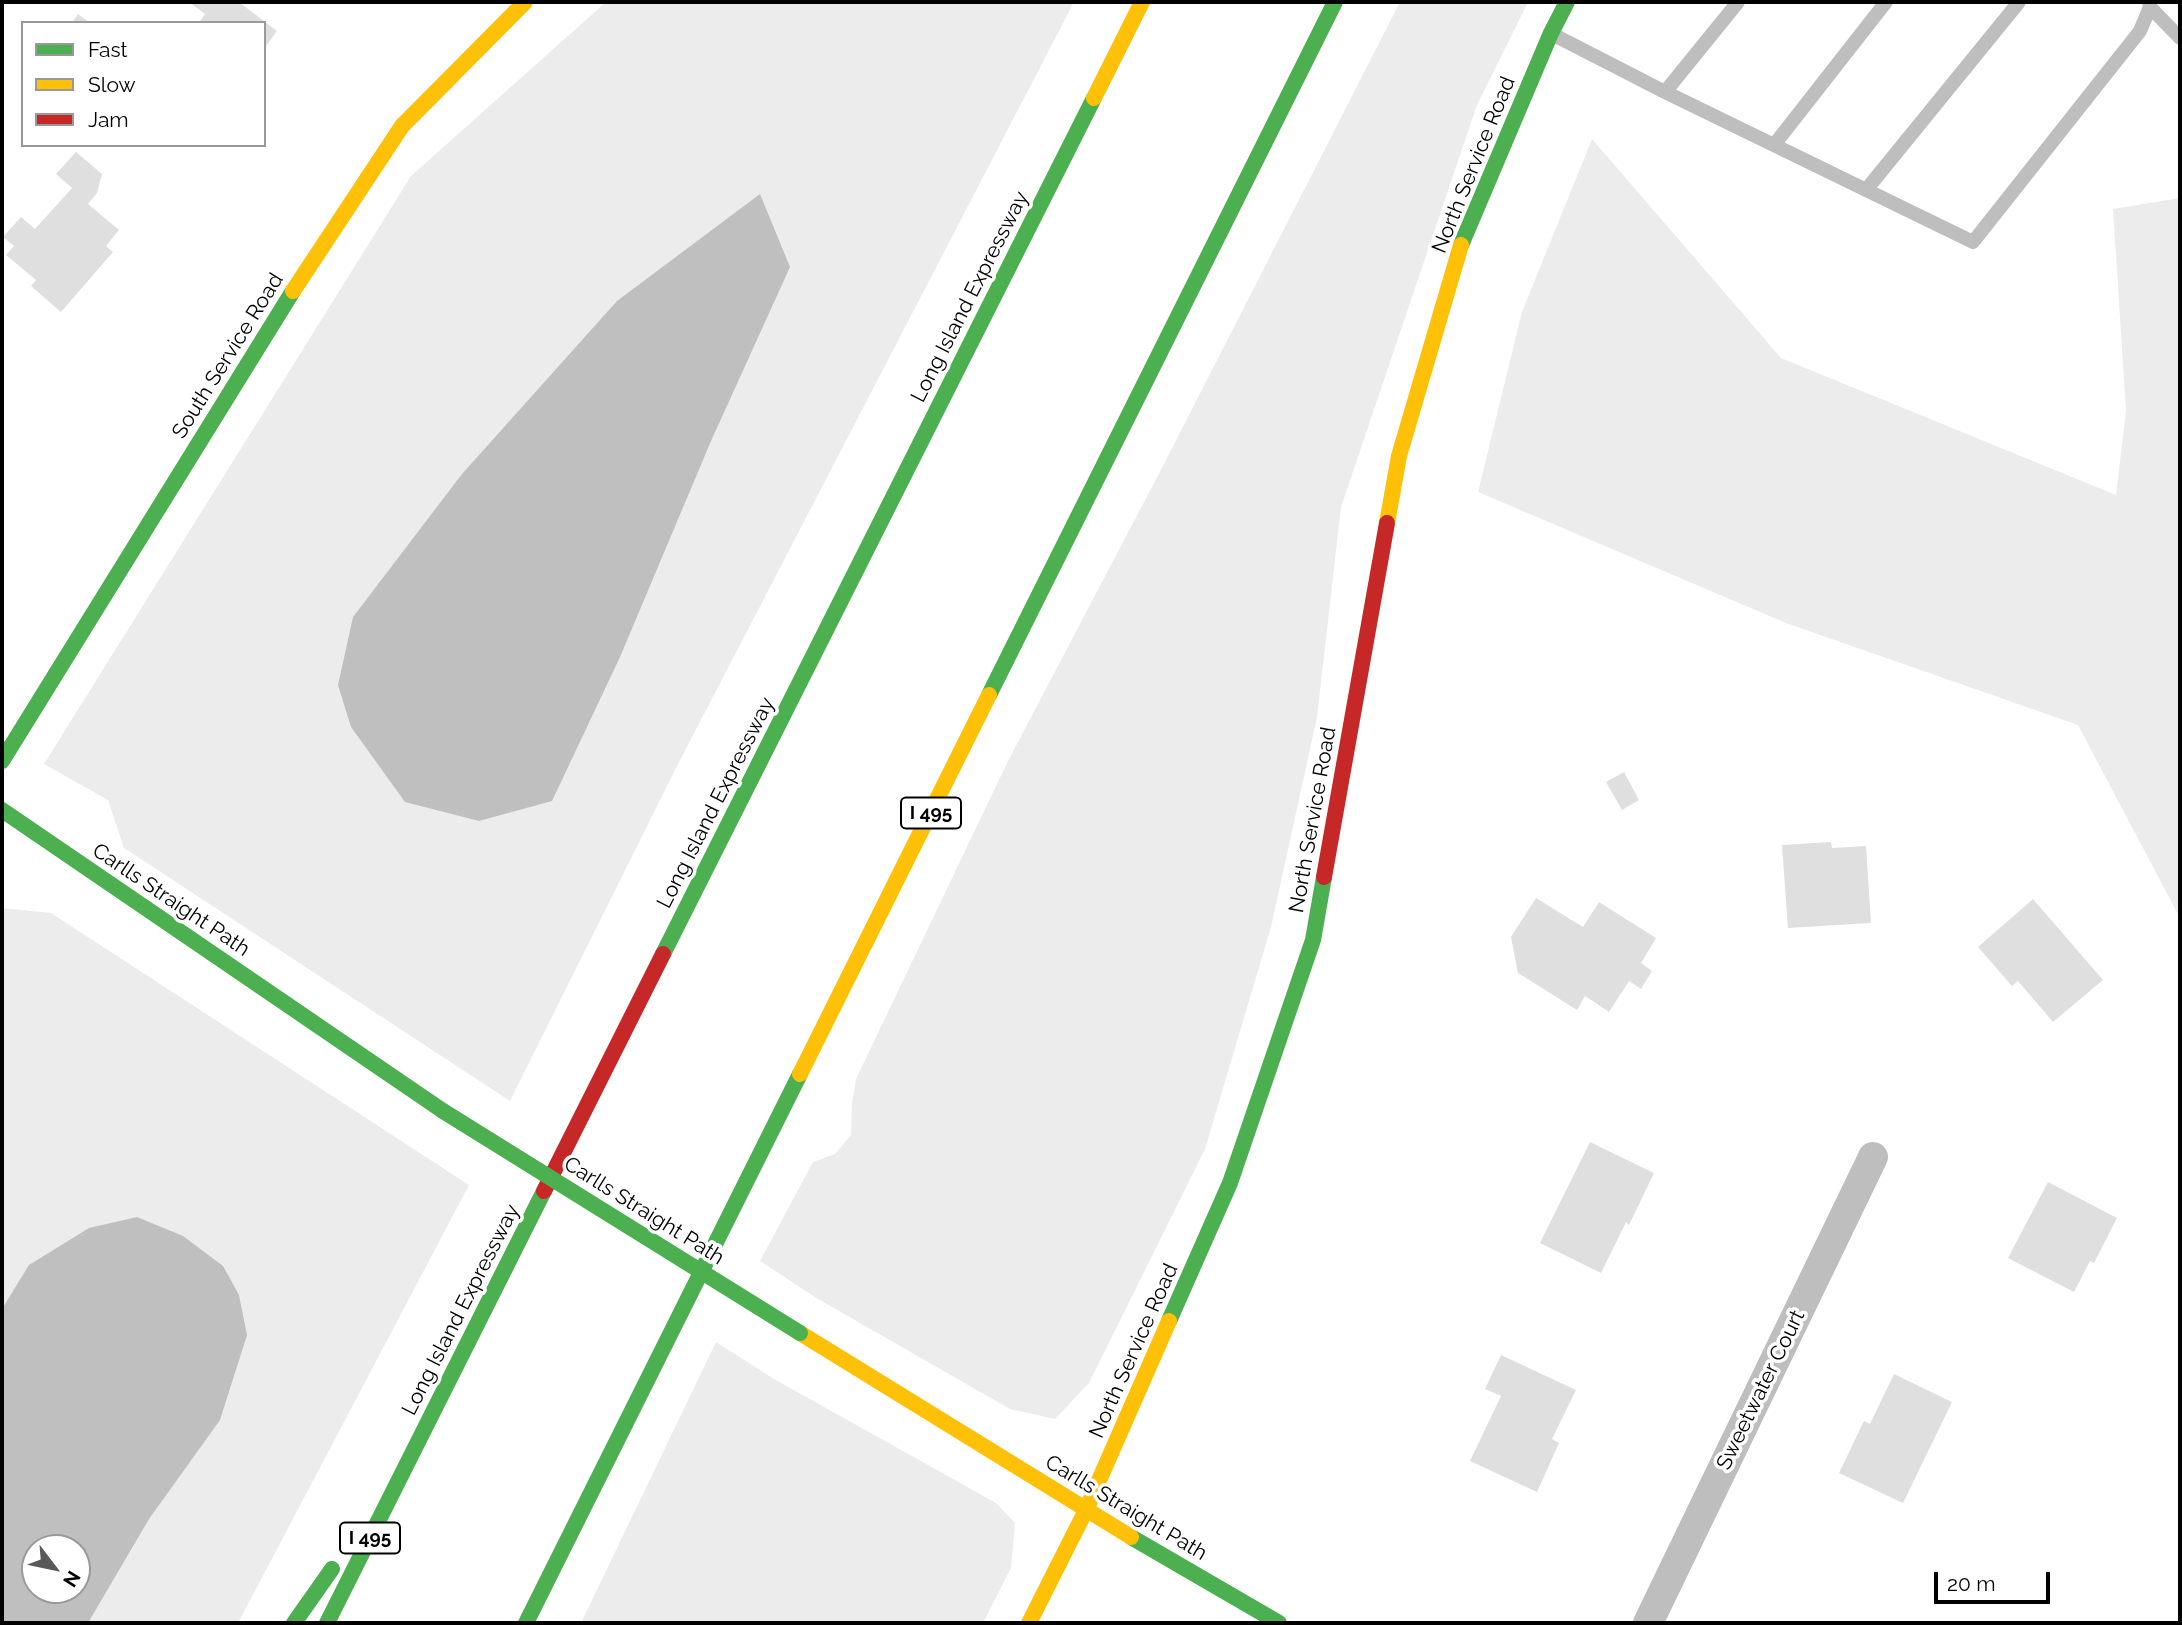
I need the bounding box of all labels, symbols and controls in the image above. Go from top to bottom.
legend [21,21,266,147]
text: Fast [88,37,128,62]
text: Slow [88,72,136,97]
street label: North Service Road [1427,73,1521,257]
text: Jam [88,107,129,132]
street label: Long Island Expressway [906,187,1034,407]
street label: South Service Road [167,269,289,443]
street label: Long Island Expressway [652,693,780,913]
street label: North Service Road [1284,725,1342,915]
road number: I 495 [901,798,961,828]
street label: Carlls Straight Path [88,838,254,962]
street label: Carlls Straight Path [559,1152,729,1270]
street label: Long Island Expressway [397,1200,525,1420]
street label: North Service Road [1084,1260,1184,1442]
street label: Sweetwater Court [1711,1306,1811,1474]
street label: Carlls Straight Path [1041,1450,1211,1566]
road number: I 495 [340,1522,400,1554]
north arrow [21,1534,91,1604]
scale bar [1937,1558,2052,1602]
text: N [59,1567,85,1591]
text: 20 m [1947,1571,1995,1596]

